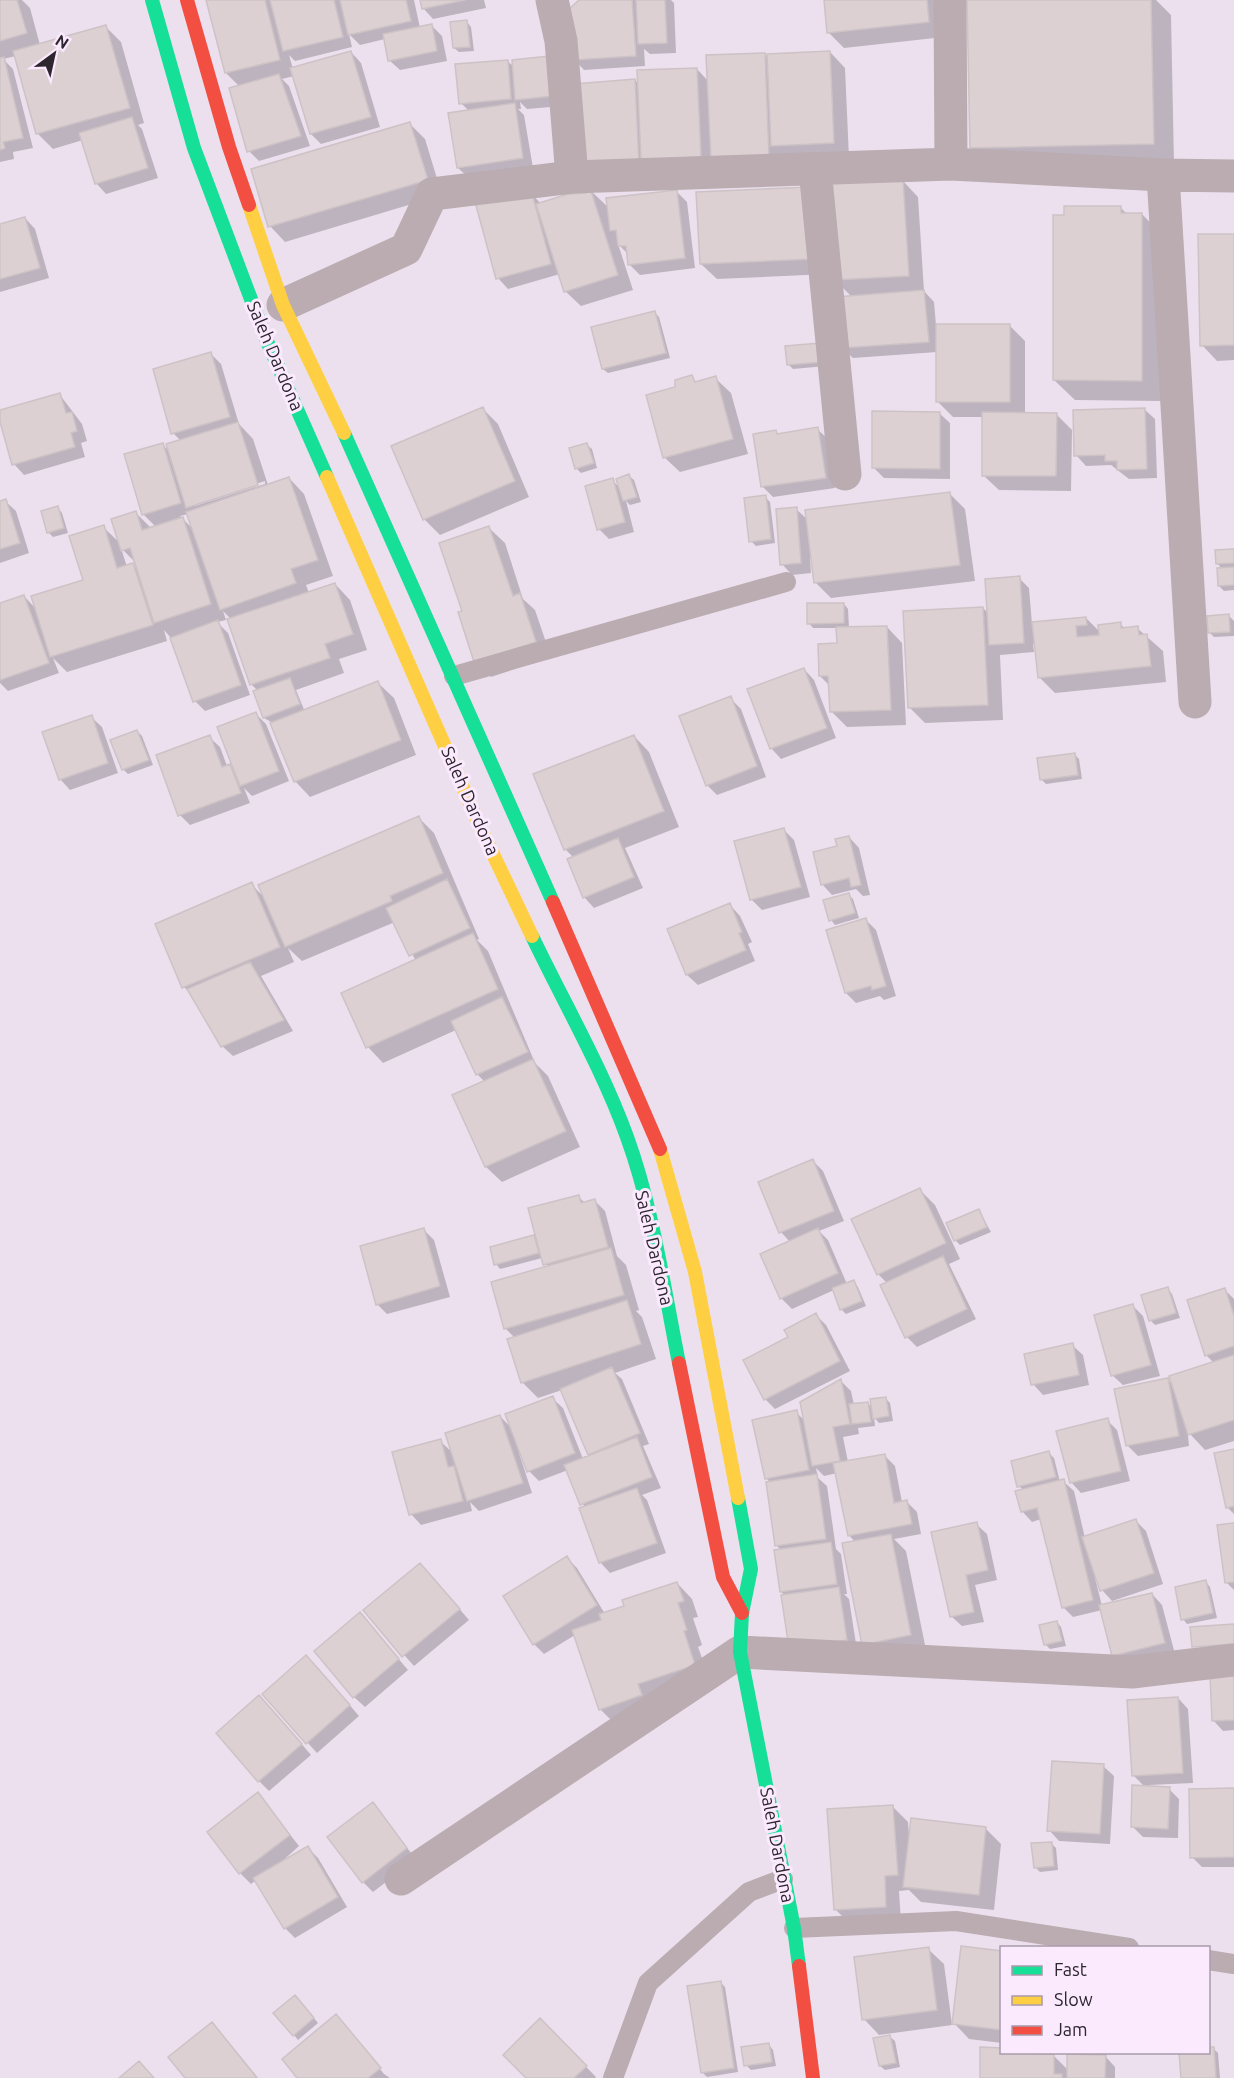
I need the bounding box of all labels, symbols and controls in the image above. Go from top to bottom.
north arrow [24,24,84,84]
text: N [52,31,72,52]
street label: Saleh Dardona [244,298,308,413]
street label: Saleh Dardona [438,743,504,858]
street label: Saleh Dardona [632,1188,678,1307]
street label: Saleh Dardona [757,1785,799,1904]
legend [1000,1946,1210,2054]
text: Fast [1054,1959,1087,1979]
text: Slow [1054,1989,1093,2009]
text: Jam [1054,2019,1088,2039]

